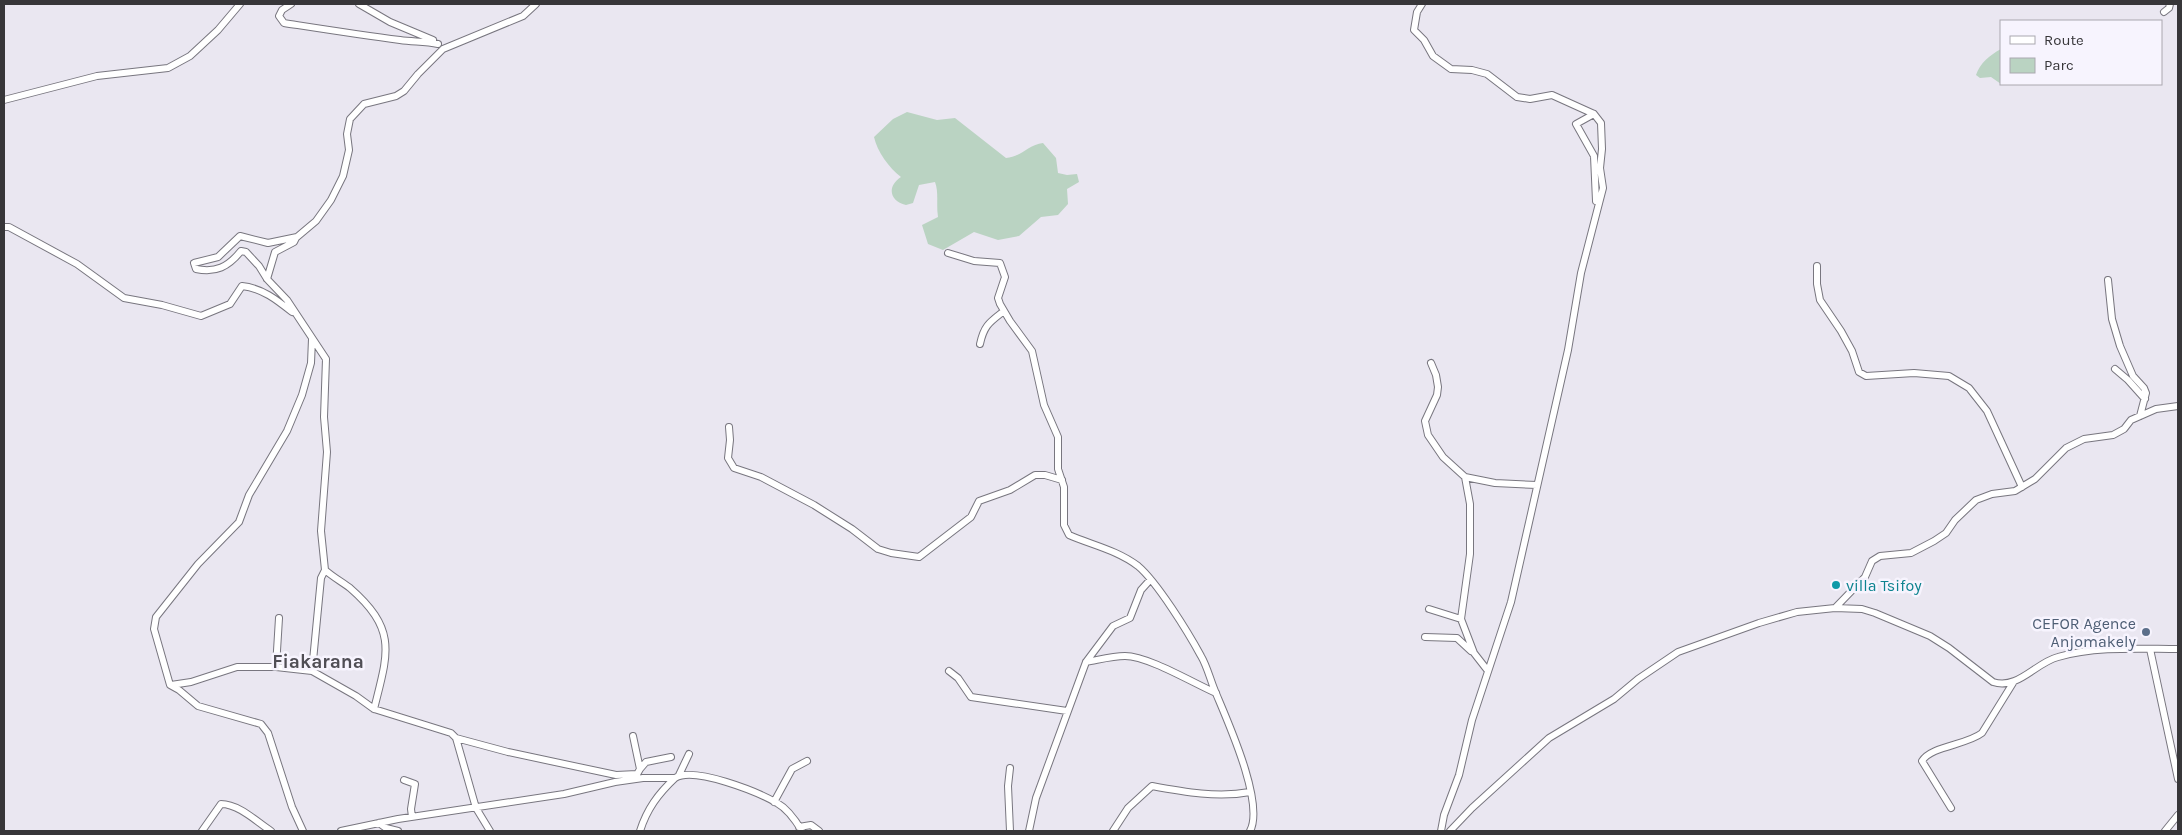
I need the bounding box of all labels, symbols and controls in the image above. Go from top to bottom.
legend [2000,20,2162,85]
text: Route [2044,31,2084,49]
text: Parc [2044,56,2074,74]
place label: villa Tsifoy [1846,576,1922,595]
marker: villa Tsifoy [1830,579,1842,591]
place label: CEFOR Agence Anjomakely [2032,614,2137,651]
marker: CEFOR Agence Anjomakely [2140,626,2152,638]
district label: Fiakarana [272,651,364,673]

